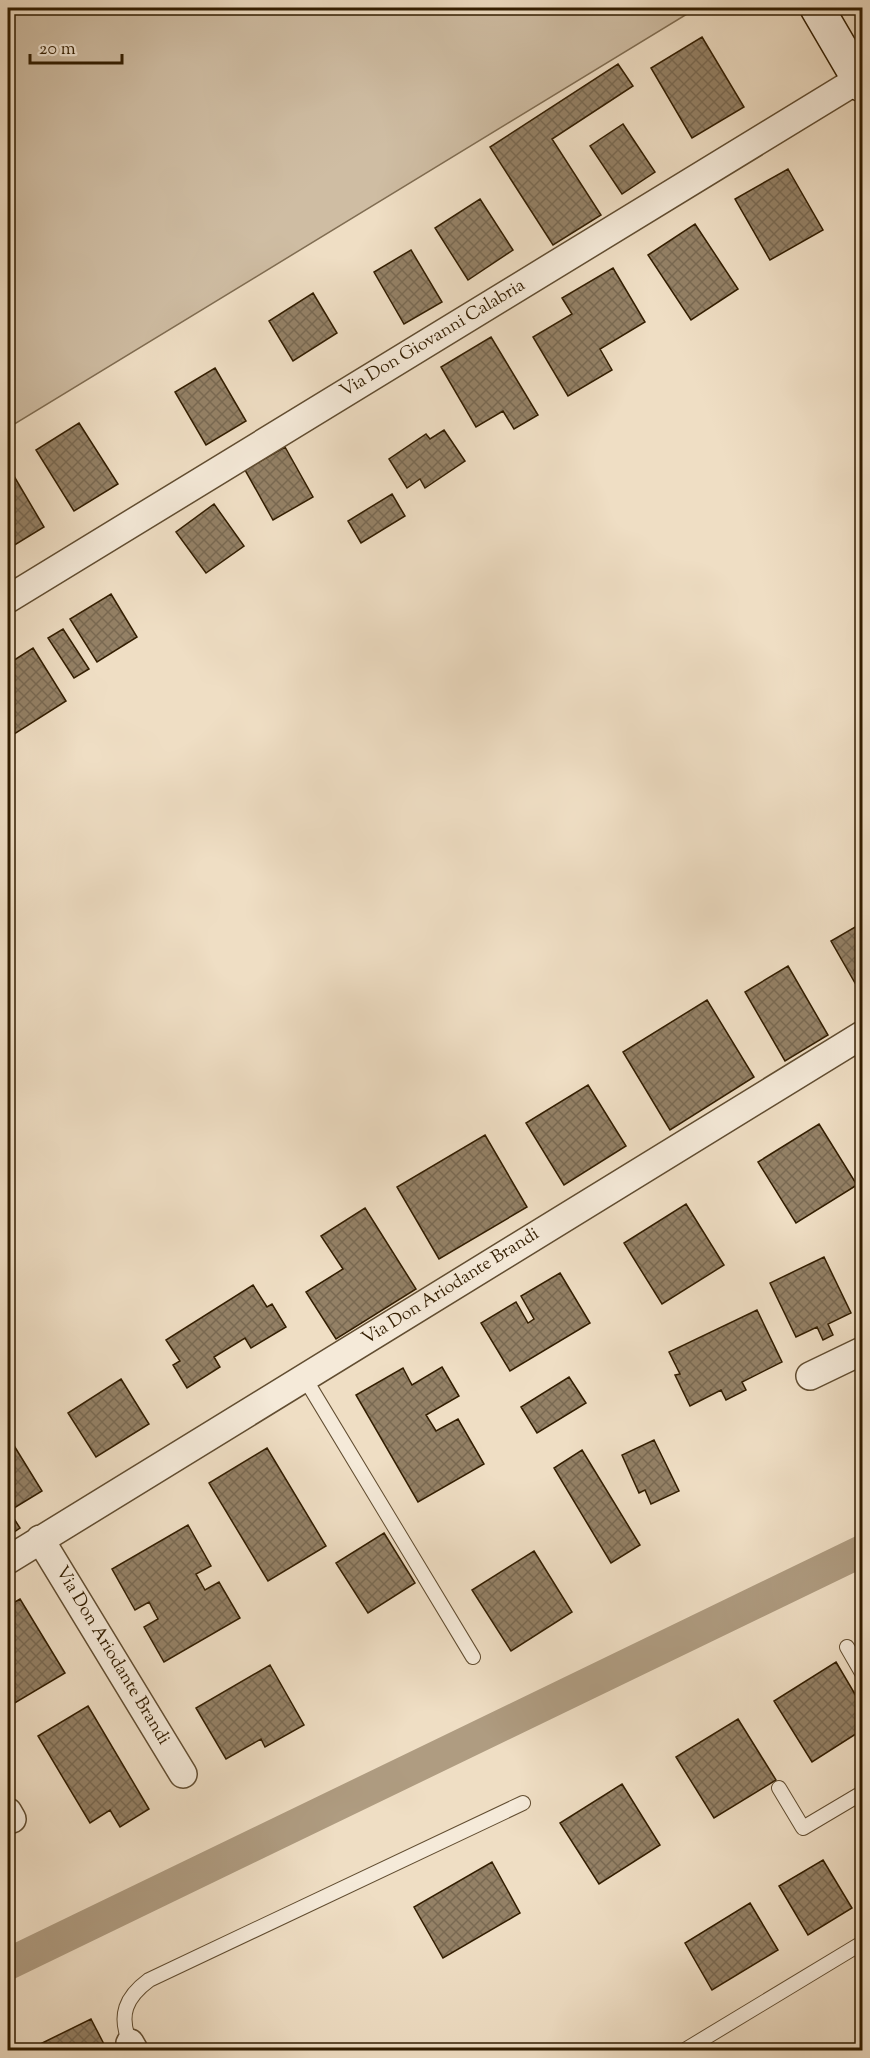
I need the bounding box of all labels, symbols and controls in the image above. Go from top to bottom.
scale bar [30,27,122,65]
text: 20 m [39,37,76,63]
street label: Via Don Giovanni Calabria [335,273,531,405]
street label: Via Don Ariodante Brandi [357,1222,545,1352]
street label: Via Don Ariodante Brandi [48,1562,176,1750]

